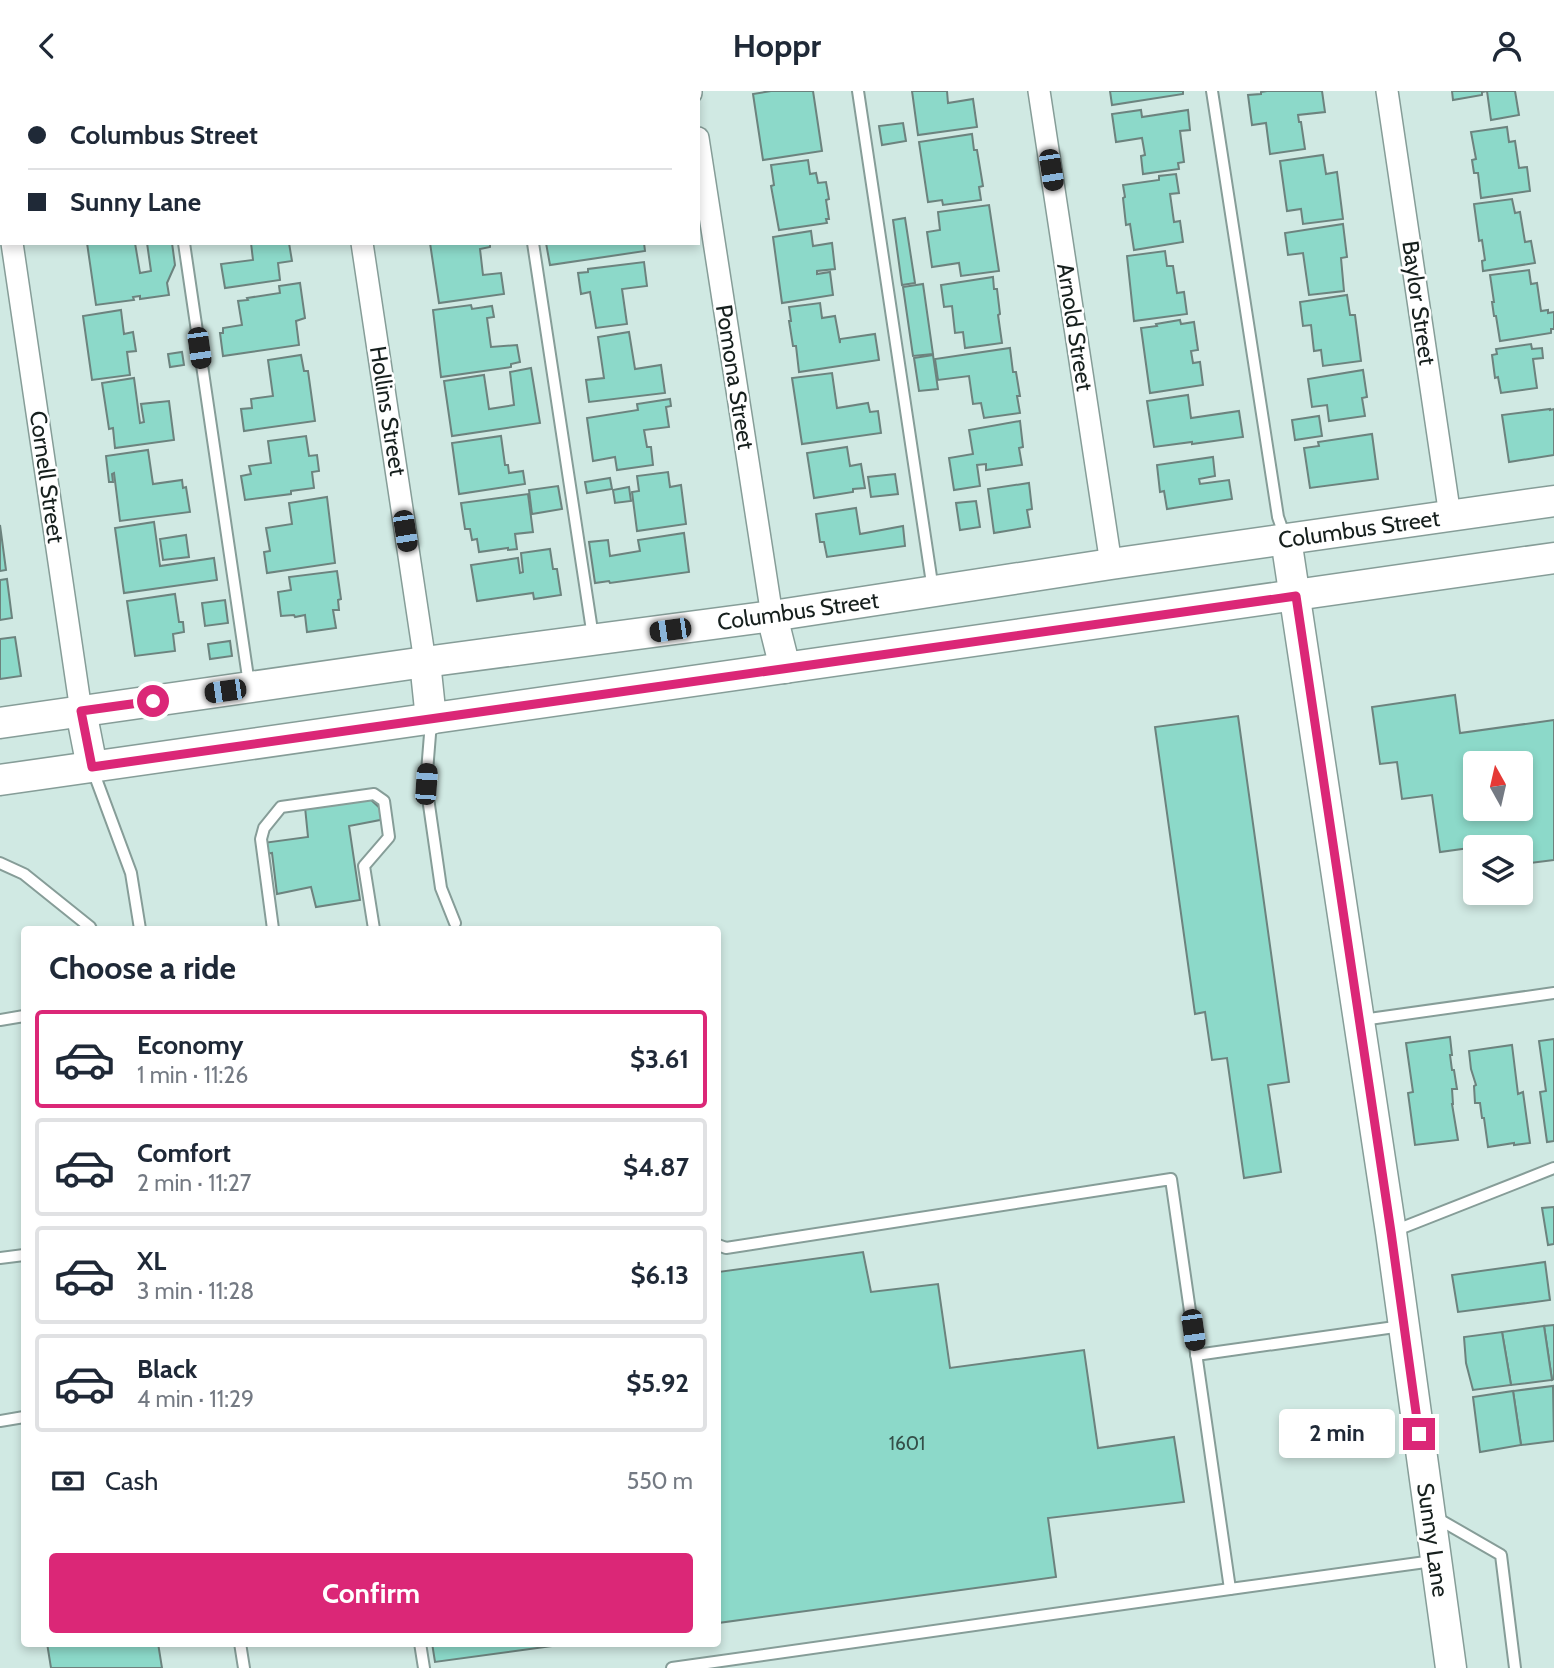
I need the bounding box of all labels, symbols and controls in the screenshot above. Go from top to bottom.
text: Hoppr [733,26,821,65]
icon: back [28,27,66,65]
icon: person [1488,27,1526,65]
text: Columbus Street [70,119,258,151]
car [1038,148,1065,192]
text: Sunny Lane [70,186,201,218]
street label: Baylor Street [1396,239,1442,367]
street label: Arnold Street [1051,261,1099,393]
street label: Pomona Street [710,302,760,452]
car [186,326,213,370]
street label: Hollins Street [364,344,412,478]
street label: Cornell Street [24,409,70,545]
street label: Columbus Street [1276,504,1442,554]
car [392,509,419,553]
street label: Columbus Street [715,586,881,636]
car [648,617,693,643]
car [203,678,248,704]
route start [137,685,169,717]
north arrow [1463,751,1533,821]
map controls [1463,751,1533,905]
car [415,762,438,806]
button: layers [1463,835,1533,905]
text: Choose a ride [49,948,236,987]
icon: car [53,1028,116,1091]
text: Economy [137,1029,243,1061]
text: $3.61 [630,1043,689,1075]
text: 1 min · 11:26 [137,1061,248,1089]
icon: car [53,1136,116,1199]
text: Comfort [137,1137,231,1169]
text: $4.87 [623,1151,689,1183]
text: 2 min · 11:27 [137,1169,251,1197]
icon: car [53,1244,116,1307]
text: XL [137,1245,166,1277]
text: $6.13 [630,1259,689,1291]
text: 3 min · 11:28 [137,1277,254,1305]
car [1180,1308,1207,1352]
icon: car [53,1352,116,1415]
text: Black [137,1353,197,1385]
text: $5.92 [626,1367,689,1399]
text: 4 min · 11:29 [137,1385,254,1413]
callout: 2 min [1279,1409,1394,1459]
route end [1403,1418,1435,1450]
text: 2 min [1309,1419,1365,1447]
house number: 1601 [889,1432,925,1455]
icon: cash [49,1462,87,1500]
text: Cash [105,1465,158,1497]
text: 550 m [627,1467,693,1495]
street label: Sunny Lane [1411,1481,1455,1599]
button: Confirm [49,1553,693,1633]

